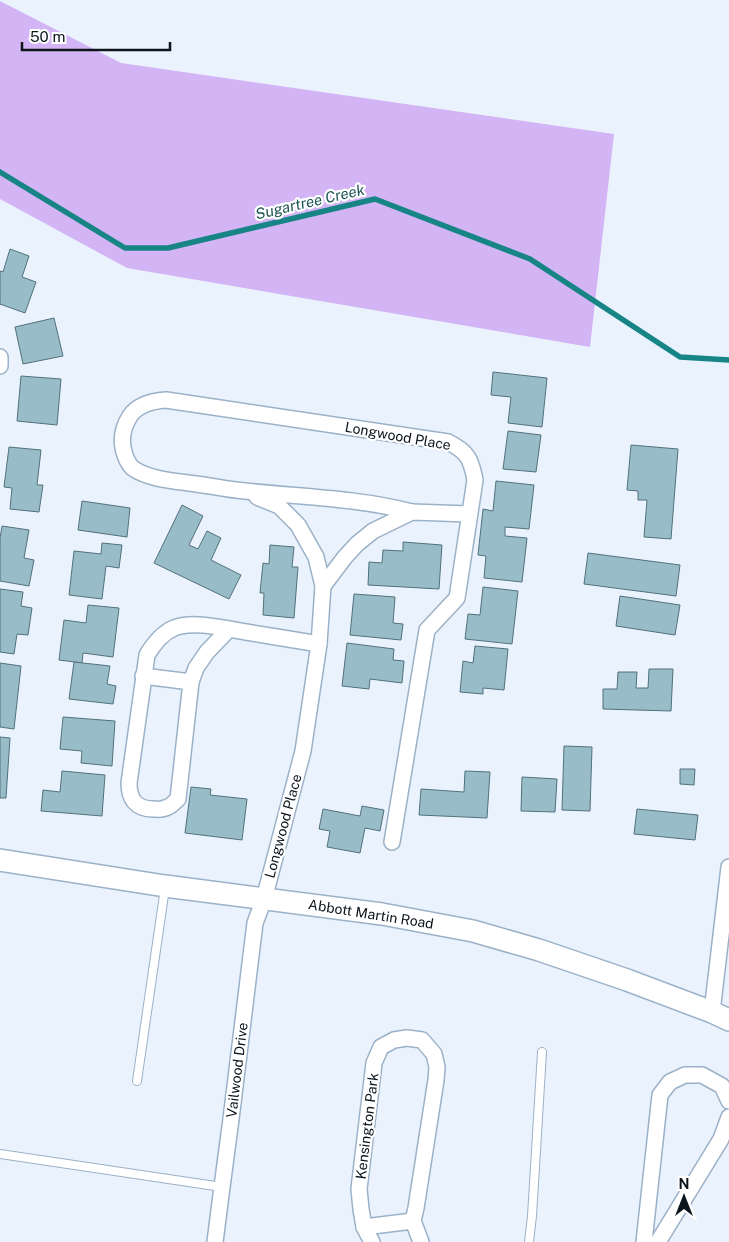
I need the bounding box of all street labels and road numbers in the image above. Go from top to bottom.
street label: Longwood Place [344,419,452,453]
street label: Longwood Place [261,772,305,880]
street label: Abbott Martin Road [307,896,435,932]
street label: Vailwood Drive [223,1021,251,1119]
street label: Kensington Park [353,1072,381,1180]

